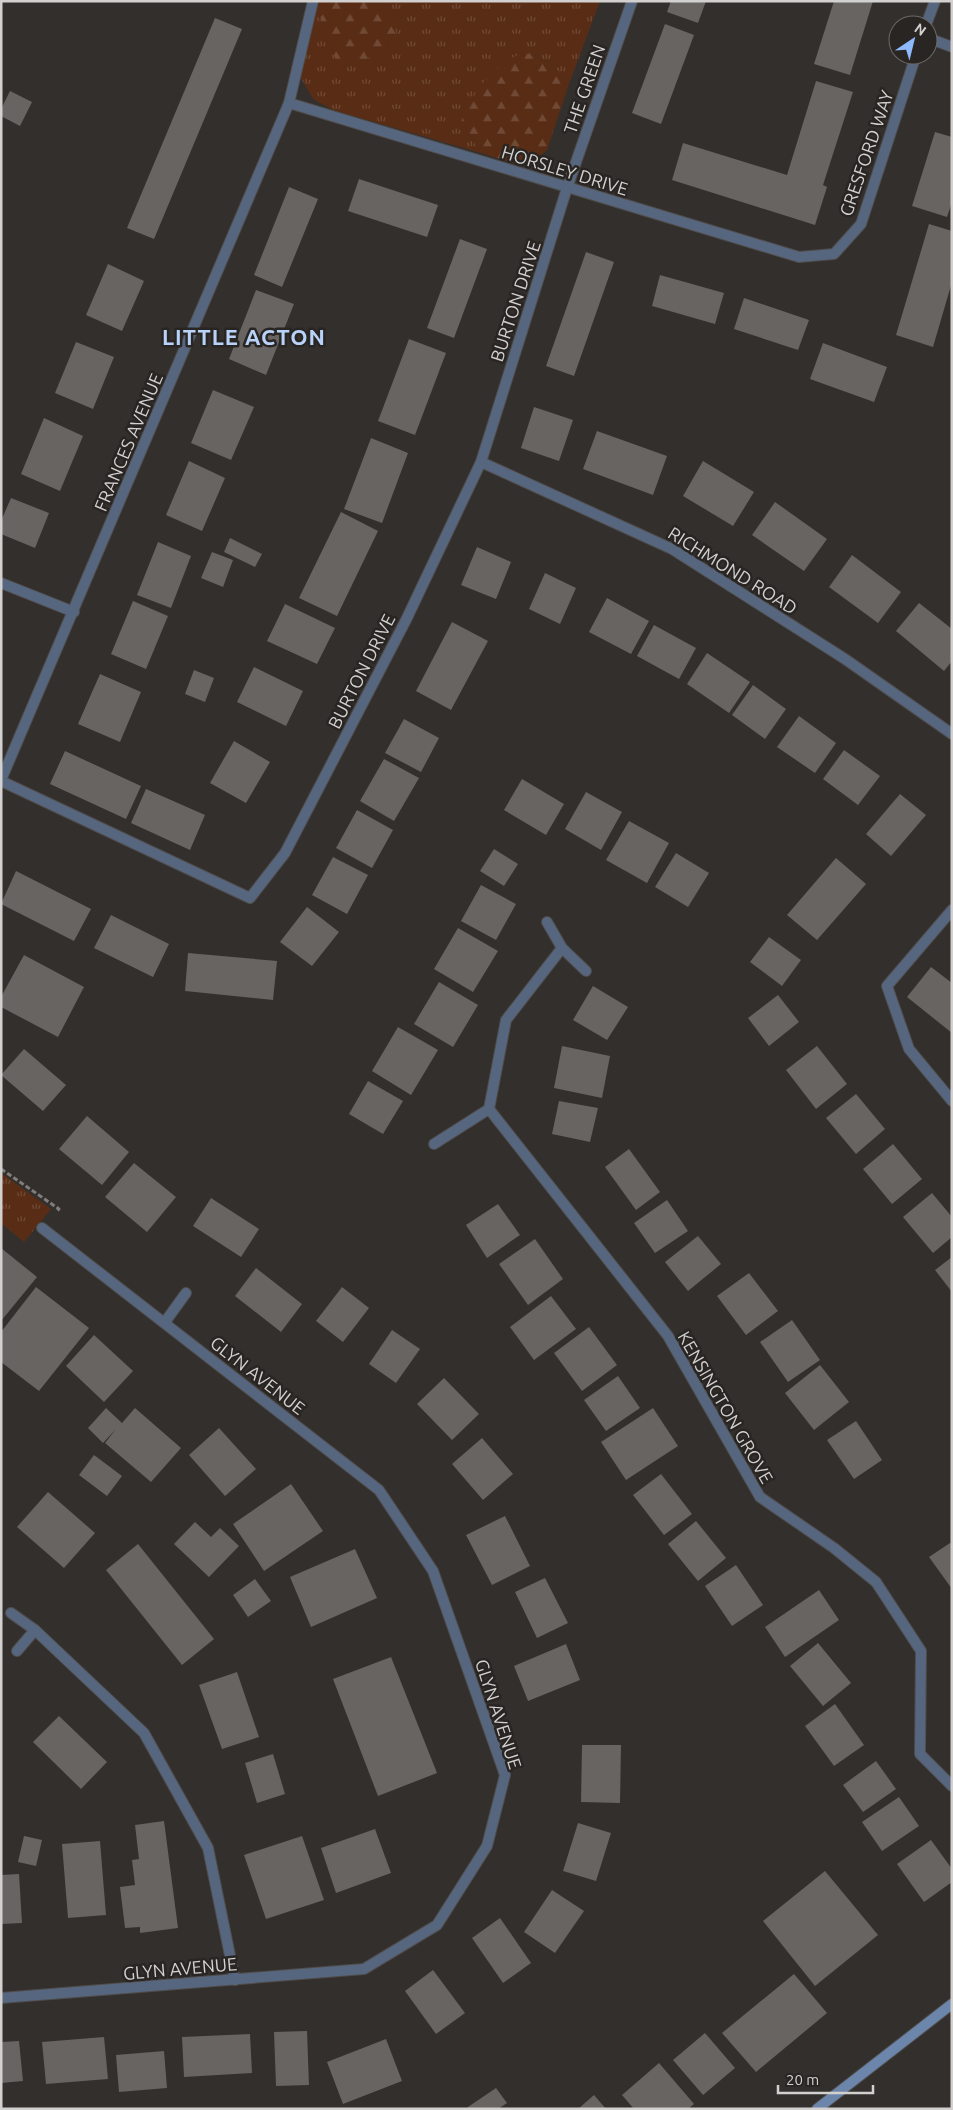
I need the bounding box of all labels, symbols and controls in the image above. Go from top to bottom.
north arrow [888,15,938,65]
text: N [912,20,929,39]
street label: THE GREEN [559,42,609,136]
street label: GRESFORD WAY [835,87,897,218]
street label: HORSLEY DRIVE [499,141,631,199]
street label: BURTON DRIVE [486,238,544,364]
district label: LITTLE ACTON [162,324,326,349]
street label: FRANCES AVENUE [90,370,166,514]
street label: RICHMOND ROAD [665,522,801,618]
street label: BURTON DRIVE [324,610,398,732]
street label: KENSINGTON GROVE [674,1328,778,1486]
street label: GLYN AVENUE [207,1332,309,1418]
street label: GLYN AVENUE [472,1657,526,1771]
street label: GLYN AVENUE [122,1953,238,1983]
scale bar [778,2062,873,2094]
text: 20 m [786,2071,819,2088]

